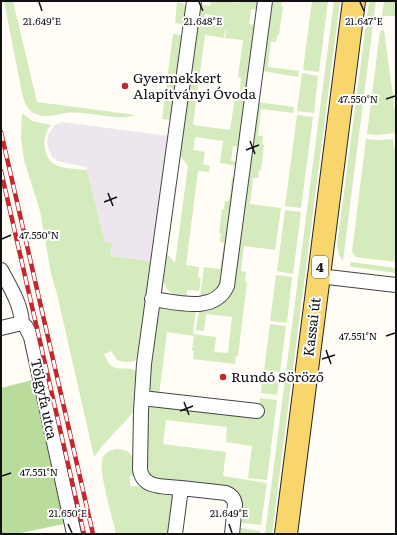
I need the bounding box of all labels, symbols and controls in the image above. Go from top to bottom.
text: 21.649°E [23,13,61,28]
text: 21.648°E [184,13,222,28]
text: 21.647°E [345,13,383,28]
place label: Gyermekkert Alapítványi Óvoda [133,67,257,103]
marker: Gyermekkert Alapítványi Óvoda [120,81,130,91]
text: 47.550°N [338,91,378,106]
text: 47.550°N [19,227,59,242]
road number: 4 [312,256,328,278]
street label: Kassai út [297,296,325,358]
text: 47.551°N [339,328,377,343]
street label: Tölgyfa utca [27,357,63,441]
place label: Rundó Söröző [231,366,324,386]
marker: Rundó Söröző [218,372,228,382]
text: 47.551°N [20,464,58,479]
text: 21.650°E [49,505,87,520]
text: 21.649°E [210,505,248,520]

